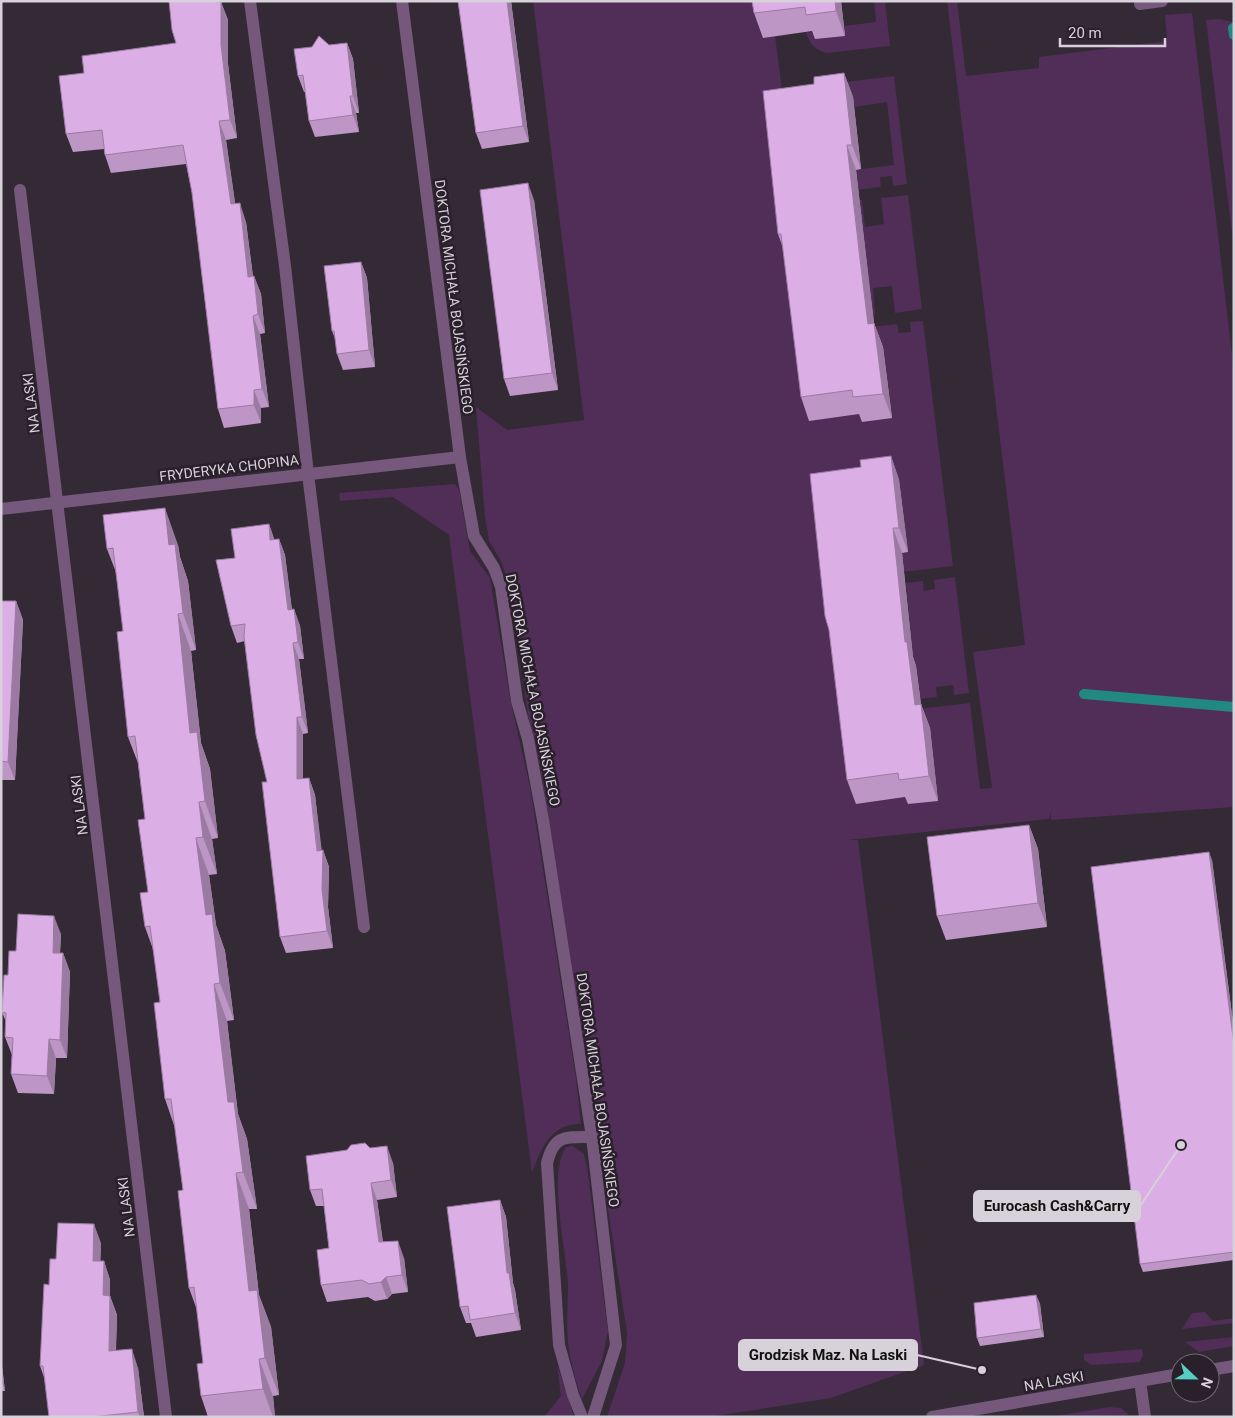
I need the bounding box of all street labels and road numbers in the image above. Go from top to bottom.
street label: DOKTORA MICHAŁA BOJASIŃSKIEGO [432,179,477,415]
street label: NA LASKI [19,372,43,434]
street label: FRYDERYKA CHOPINA [158,452,300,484]
street label: DOKTORA MICHAŁA BOJASIŃSKIEGO [503,572,564,808]
street label: NA LASKI [67,774,91,836]
street label: DOKTORA MICHAŁA BOJASIŃSKIEGO [574,972,623,1208]
street label: NA LASKI [114,1176,138,1238]
street label: NA LASKI [1023,1368,1085,1394]

